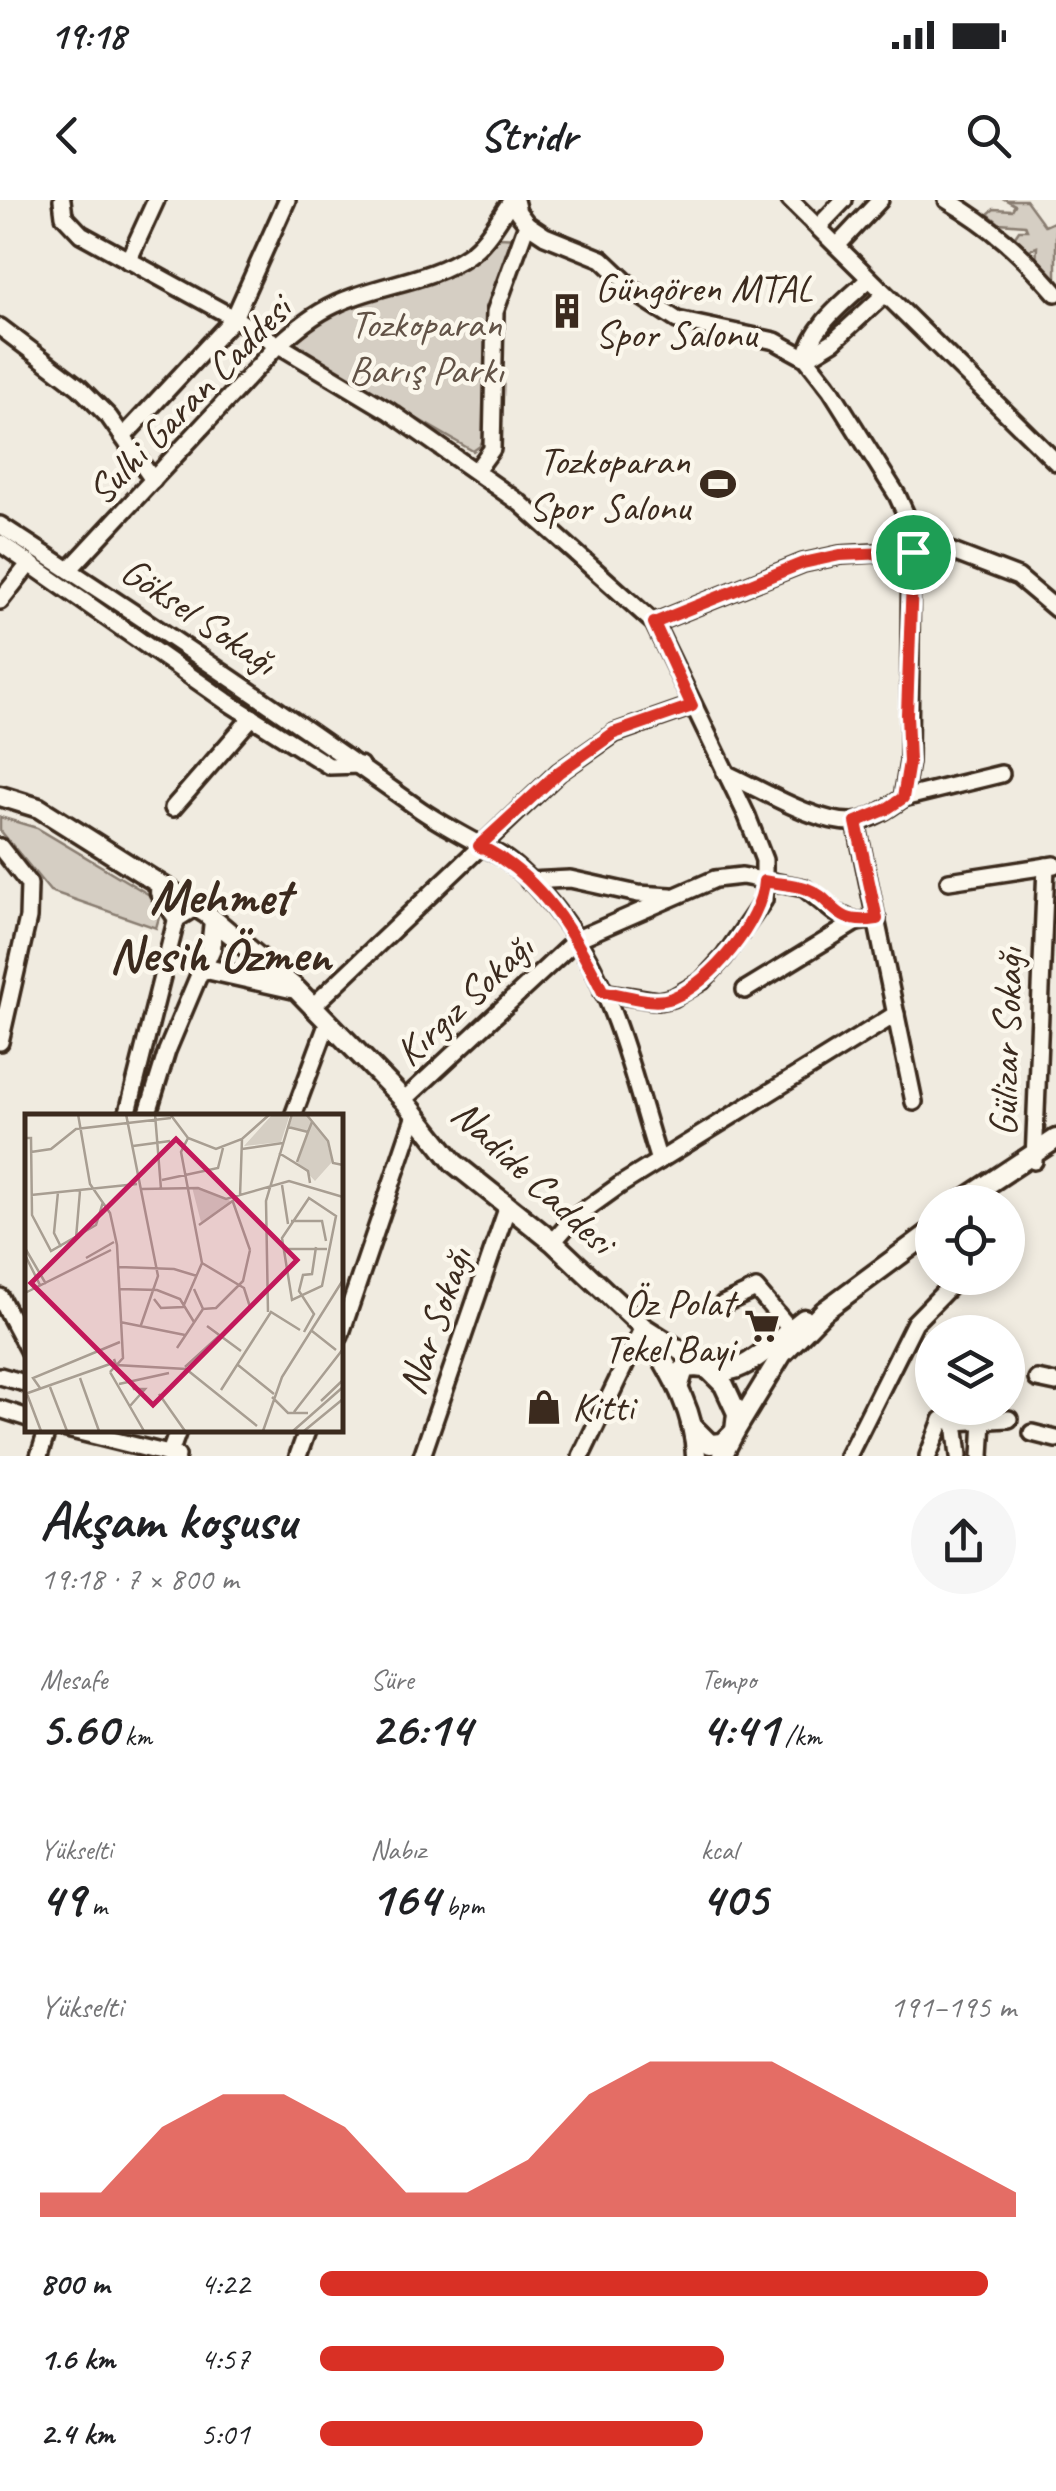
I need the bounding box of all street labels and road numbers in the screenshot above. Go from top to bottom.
street label: Sulhi Garan Caddesi [76,281,305,515]
street label: Göksel Sokağı [111,546,288,687]
street label: Kırgız Sokağı [384,922,545,1077]
street label: Gülizar Sokağı [978,945,1034,1137]
street label: Nadide Caddesi [441,1089,628,1268]
street label: Nar Sokağı [387,1240,484,1401]

